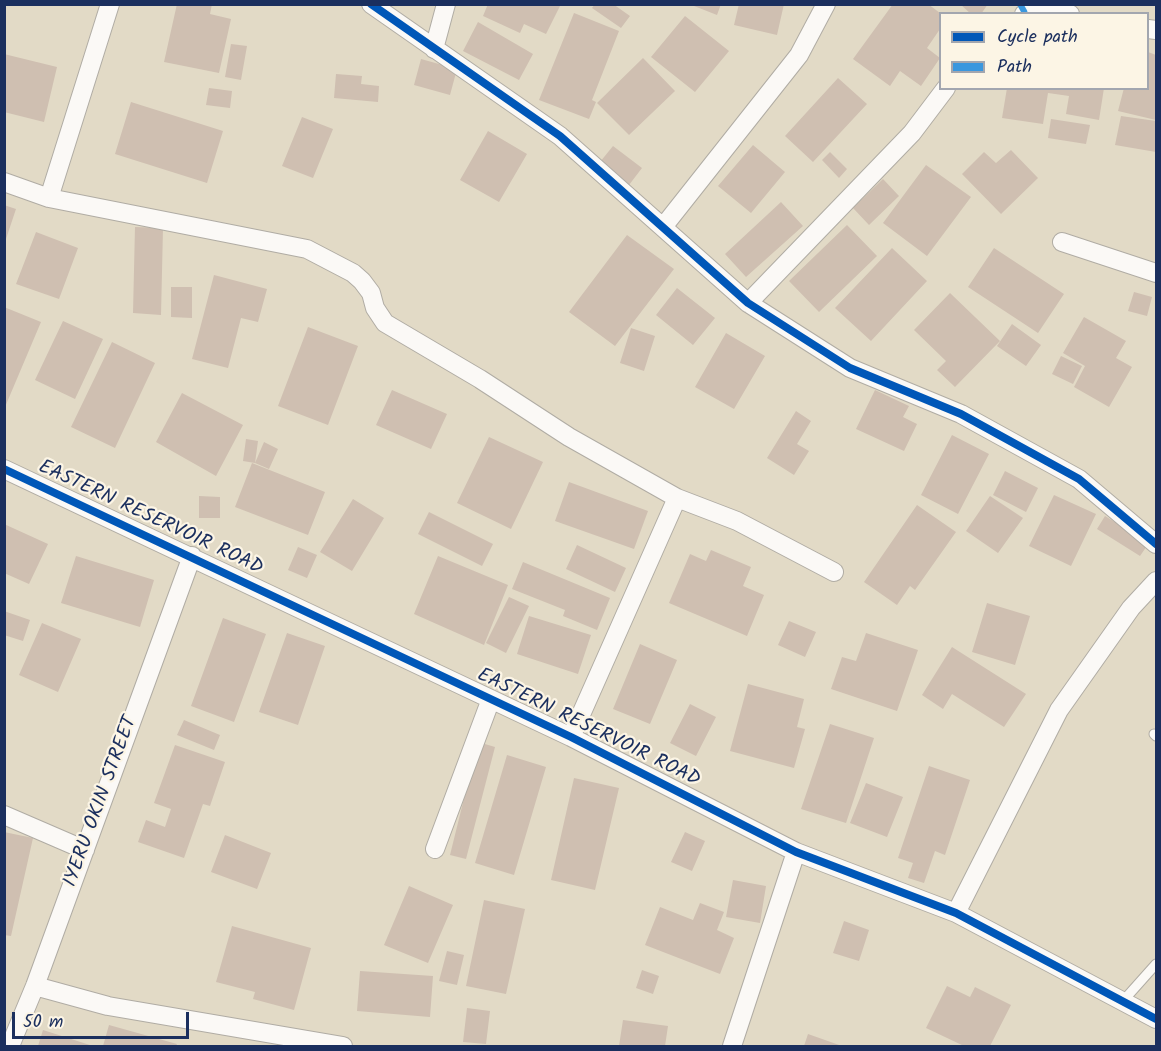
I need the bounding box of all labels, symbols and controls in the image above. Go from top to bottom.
legend [939,12,1149,90]
text: Cycle path [997,23,1078,52]
text: Path [997,53,1032,82]
street label: EASTERN RESERVOIR ROAD [34,456,266,582]
street label: EASTERN RESERVOIR ROAD [473,664,703,794]
street label: IYERU OKIN STREET [60,713,144,891]
scale bar [15,1000,192,1038]
text: 50 m [23,1008,63,1037]

